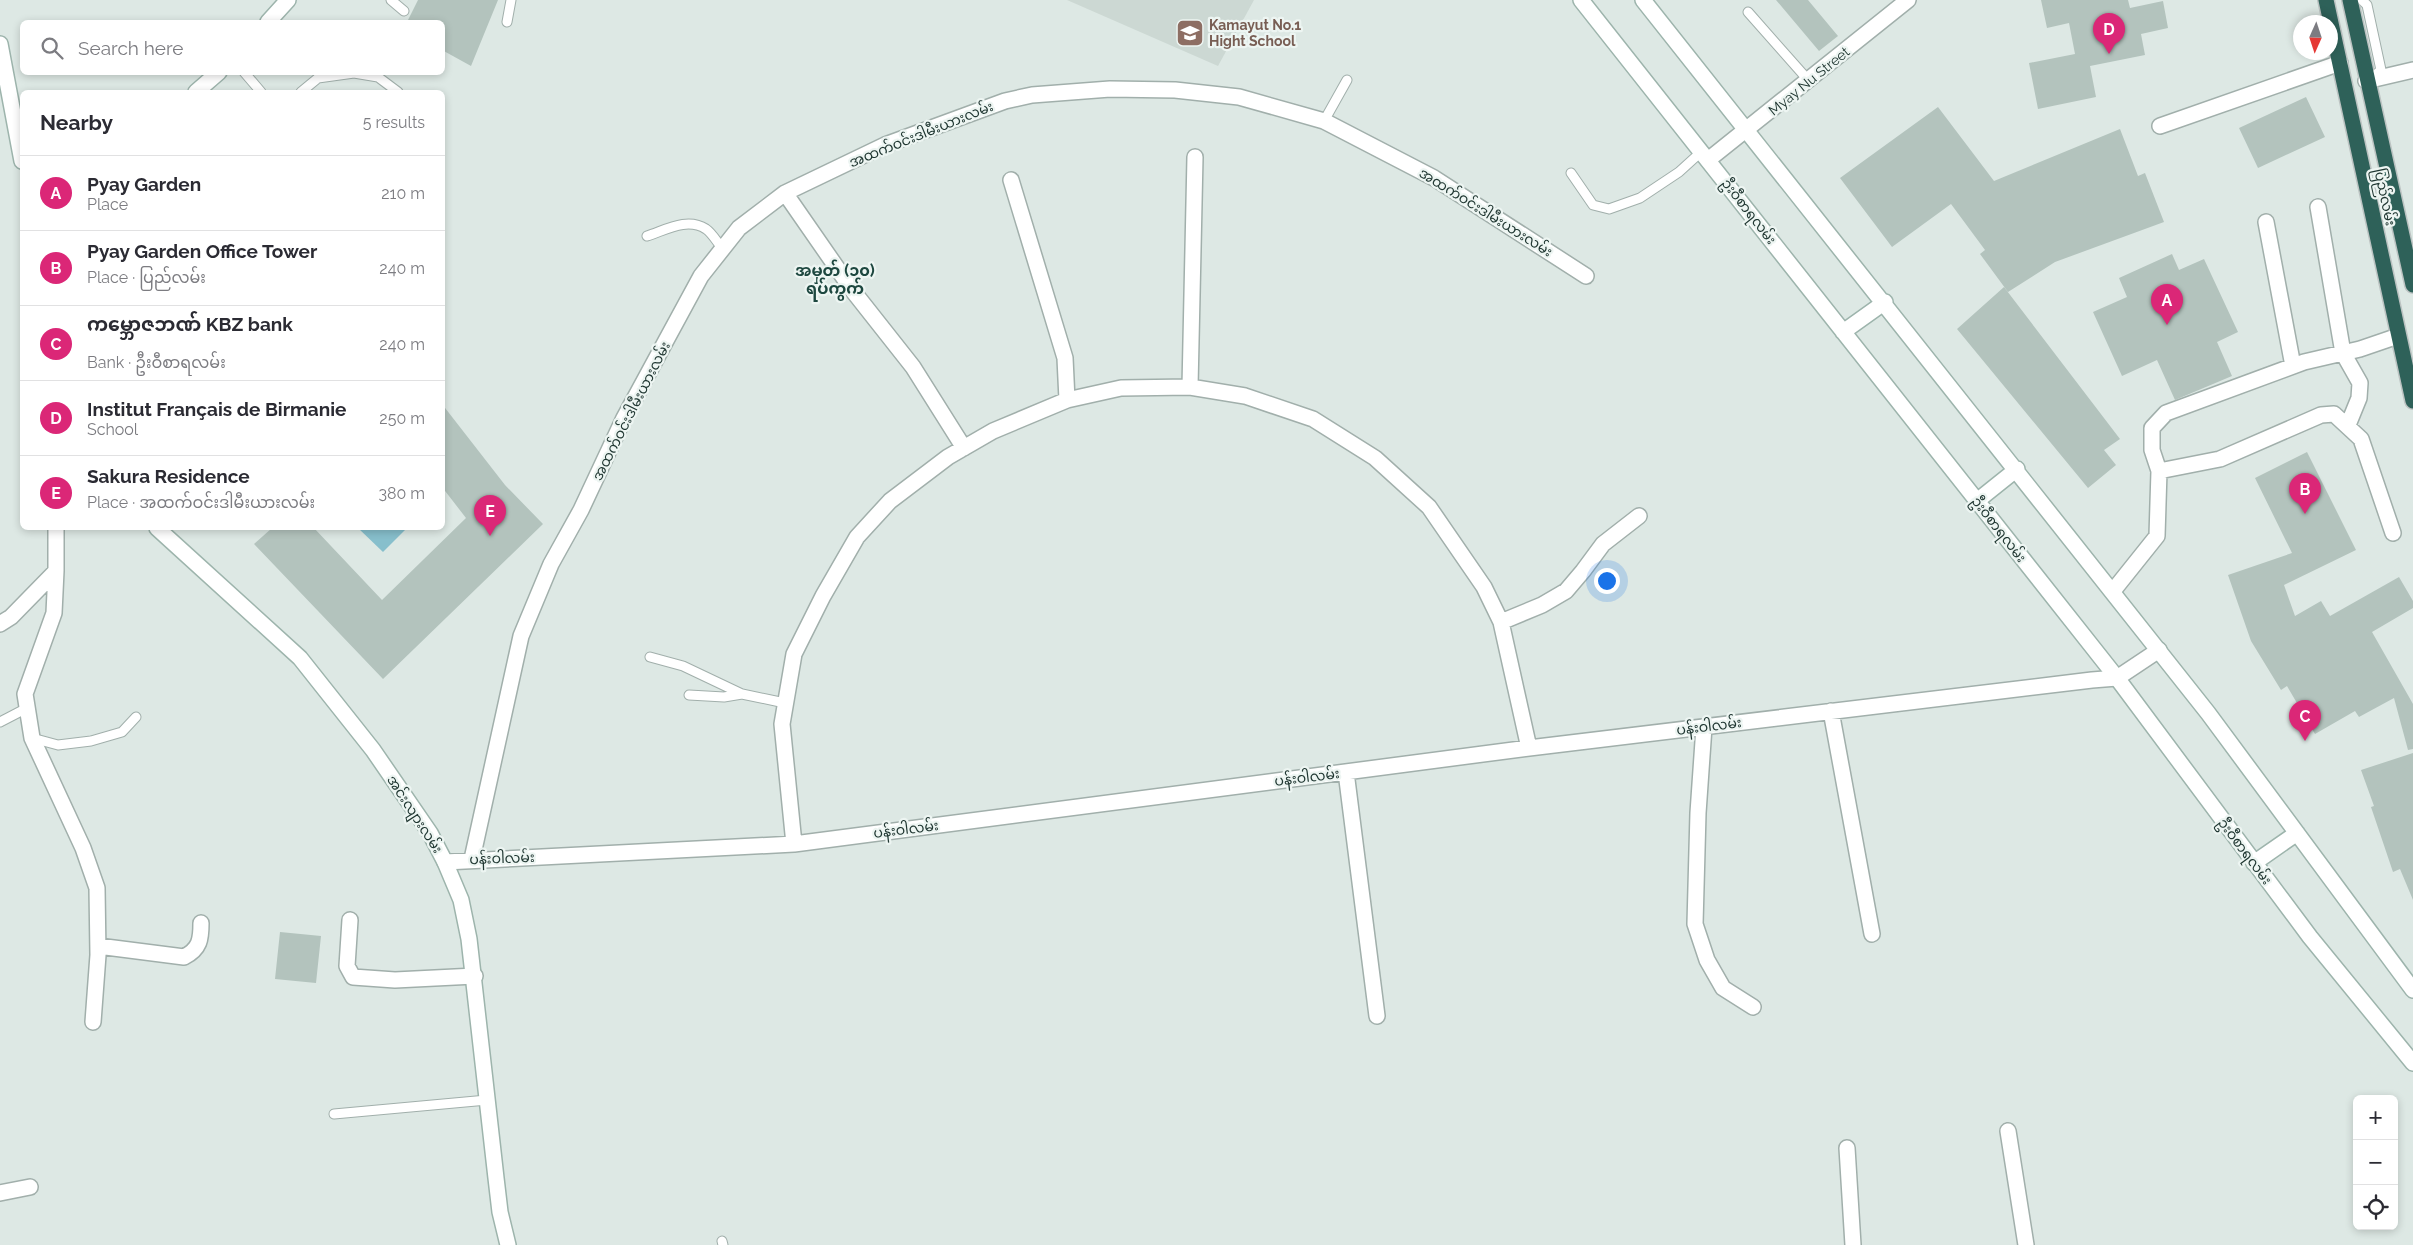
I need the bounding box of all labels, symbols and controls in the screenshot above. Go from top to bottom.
pin: D [2093,13,2125,54]
north arrow [2293,15,2338,60]
place label: Kamayut No.1 Hight School [1209,17,1301,49]
school or university icon: Kamayut No.1 Hight School [1175,18,1205,48]
search box [20,20,445,75]
icon: search [38,34,66,62]
text: Search here [78,37,184,59]
street label: Myay Nu Street [1765,43,1853,118]
street label: အထက်ဝင်းဒါမီးယားလမ်း [846,96,995,170]
text: Nearby [40,110,113,135]
text: 5 results [363,113,425,132]
street label: အထက်ဝင်းဒါမီးယားလမ်း [1417,163,1557,260]
street label: ပြည်လမ်း [2367,166,2401,228]
text: Pyay Garden [87,173,201,195]
street label: ဦးဝီစာရလမ်း [1715,174,1781,250]
text: A [51,184,61,203]
text: 210 m [381,184,425,203]
text: Place [87,195,128,214]
text: Pyay Garden Office Tower [87,240,317,262]
text: B [51,259,61,278]
text: 240 m [379,259,425,278]
district label: အမှတ် (၁၀) ရပ်ကွက် [795,259,875,302]
text: Place · ပြည်လမ်း [87,268,206,287]
pin: A [2151,284,2183,325]
text: ကမ္ဘောဇဘဏ် KBZ bank [87,313,293,335]
text: C [51,335,61,354]
text: 240 m [379,335,425,354]
street label: အထက်ဝင်းဒါမီးယားလမ်း [587,338,673,483]
text: Bank · ဦးဝီစာရလမ်း [87,353,226,372]
text: Institut Français de Birmanie [87,398,346,420]
text: D [50,409,62,428]
text: 250 m [379,409,425,428]
text: School [87,420,138,439]
text: Sakura Residence [87,465,250,487]
pin: B [2289,473,2321,514]
text: E [51,484,61,503]
text: 380 m [378,484,425,503]
street label: ဦးဝီစာရလမ်း [1965,492,2031,568]
text: Place · အထက်ဝင်းဒါမီးယားလမ်း [87,493,315,512]
pin: E [474,495,506,536]
your location [1594,568,1620,594]
pin: C [2289,700,2321,741]
street label: ပန်းဝါလမ်း [1675,712,1743,742]
street label: ပန်းဝါလမ်း [1273,763,1341,793]
street label: အင်းလျားလမ်း [381,771,448,858]
street label: ဦးဝီစာရလမ်း [2212,813,2277,890]
street label: ပန်းဝါလမ်း [872,815,940,845]
street label: ပန်းဝါလမ်း [469,847,535,871]
map controls [2353,1095,2398,1230]
button: + [2353,1095,2398,1140]
button: − [2353,1140,2398,1185]
button: locate [2353,1185,2398,1230]

